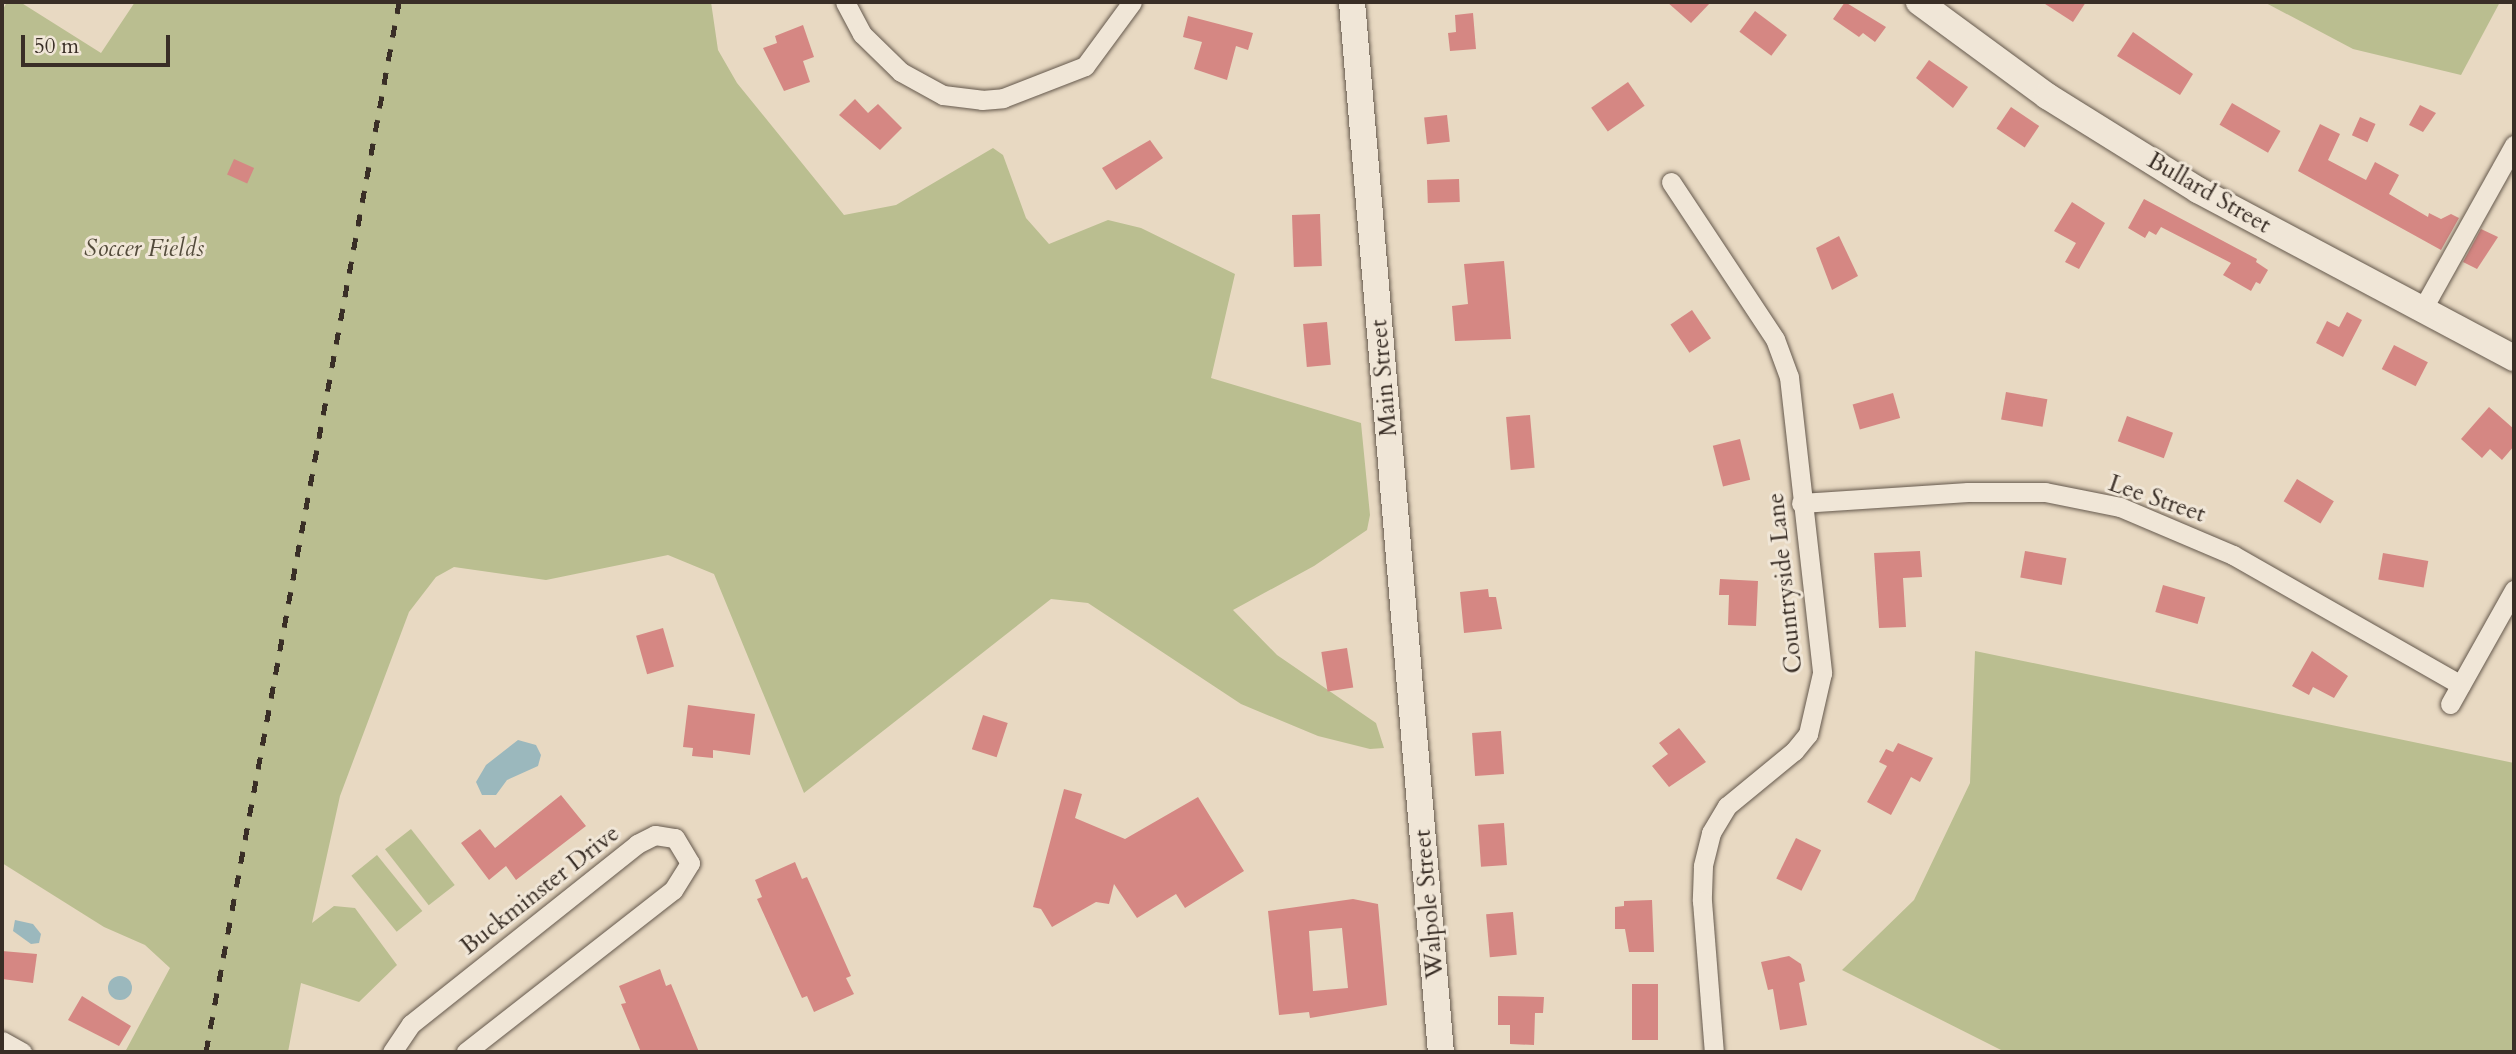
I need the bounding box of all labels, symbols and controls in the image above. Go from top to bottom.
scale bar [24,21,173,65]
text: 50 m [34,32,79,61]
street label: Bullard Street [2142,146,2276,240]
park label: Soccer Fields [84,235,204,263]
street label: Main Street [1365,318,1403,438]
street label: Lee Street [2105,469,2209,529]
street label: Countryside Lane [1761,491,1809,675]
street label: Buckminster Drive [455,819,625,961]
street label: Walpole Street [1408,828,1450,980]

